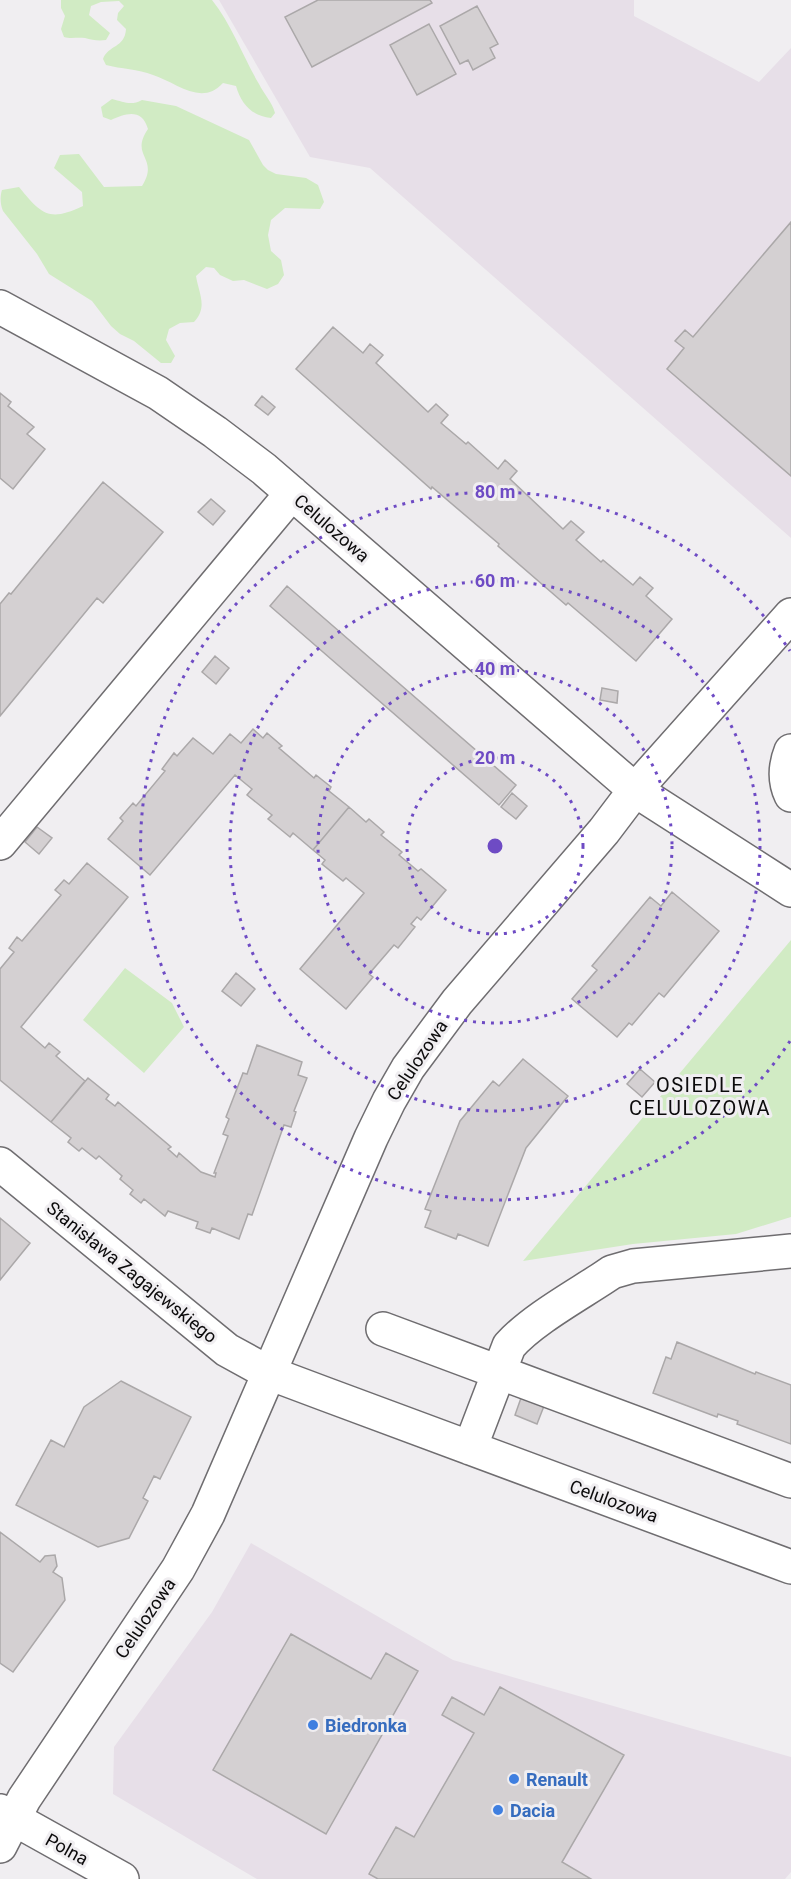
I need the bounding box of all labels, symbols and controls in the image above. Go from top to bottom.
text: 80 m [475,481,515,502]
street label: Celulozowa [290,490,374,566]
text: 60 m [475,570,515,591]
text: 40 m [475,658,515,679]
text: 20 m [475,747,515,768]
centre of rings [485,836,505,856]
street label: Celulozowa [382,1016,452,1104]
district label: OSIEDLE CELULOZOWA [629,1073,771,1120]
street label: Stanisława Zagajewskiego [43,1197,221,1347]
street label: Celulozowa [567,1475,661,1527]
street label: Celulozowa [110,1574,180,1662]
place label: Biedronka [325,1715,407,1736]
marker: Biedronka [306,1718,320,1732]
place label: Renault [526,1769,588,1790]
marker: Renault [507,1772,521,1786]
place label: Dacia [510,1800,555,1821]
marker: Dacia [491,1803,505,1817]
street label: Polna [42,1829,92,1869]

